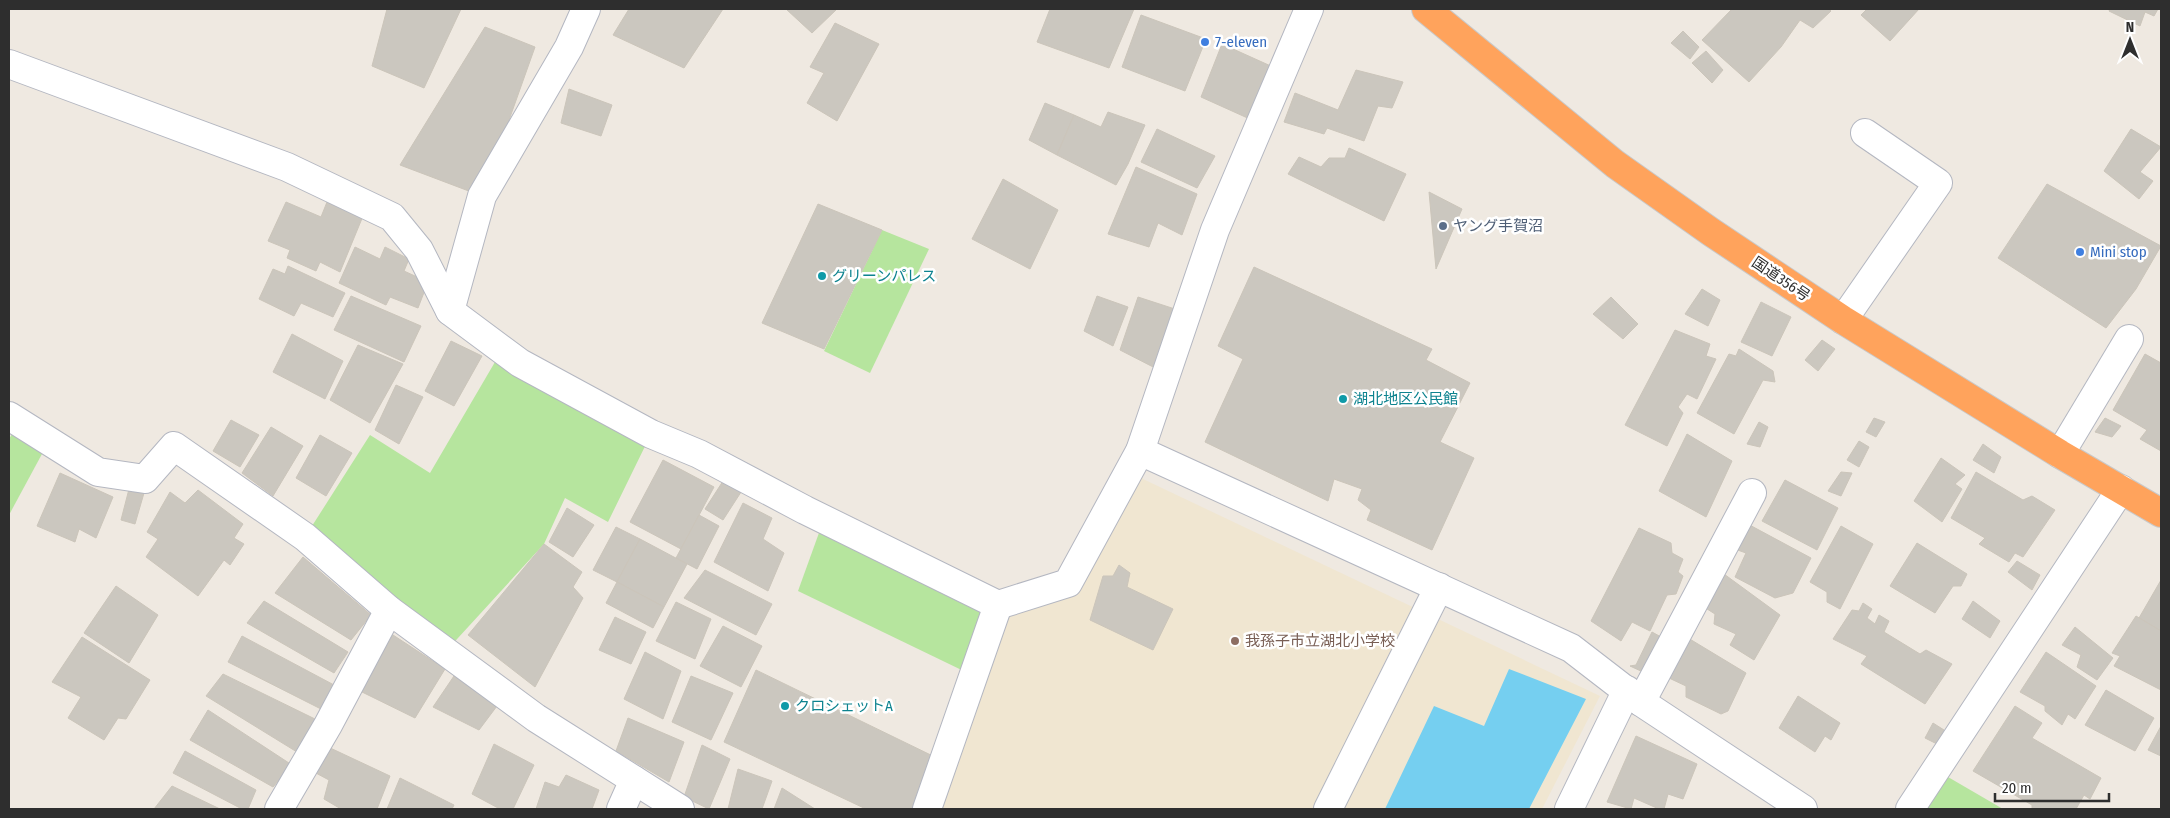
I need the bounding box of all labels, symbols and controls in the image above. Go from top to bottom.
north arrow [2105,15,2155,65]
text: N [2126,19,2134,36]
place label: 7-eleven [1215,33,1267,51]
marker: 7-eleven [1199,36,1211,48]
place label: ヤング手賀沼 [1453,217,1543,235]
marker: ヤング手賀沼 [1437,220,1449,232]
place label: Mini stop [2090,243,2147,261]
marker: Mini stop [2074,246,2086,258]
street label: 国道356号 [1749,253,1813,305]
place label: グリーンパレス [832,267,936,285]
marker: グリーンパレス [816,270,828,282]
place label: 湖北地区公民館 [1353,390,1458,408]
marker: 湖北地区公民館 [1337,393,1349,405]
place label: 我孫子市立湖北小学校 [1245,632,1395,650]
marker: 我孫子市立湖北小学校 [1229,635,1241,647]
place label: クロシェットA [795,697,893,715]
marker: クロシェットA [779,700,791,712]
scale bar [1995,770,2109,802]
text: 20 m [2002,779,2032,797]

